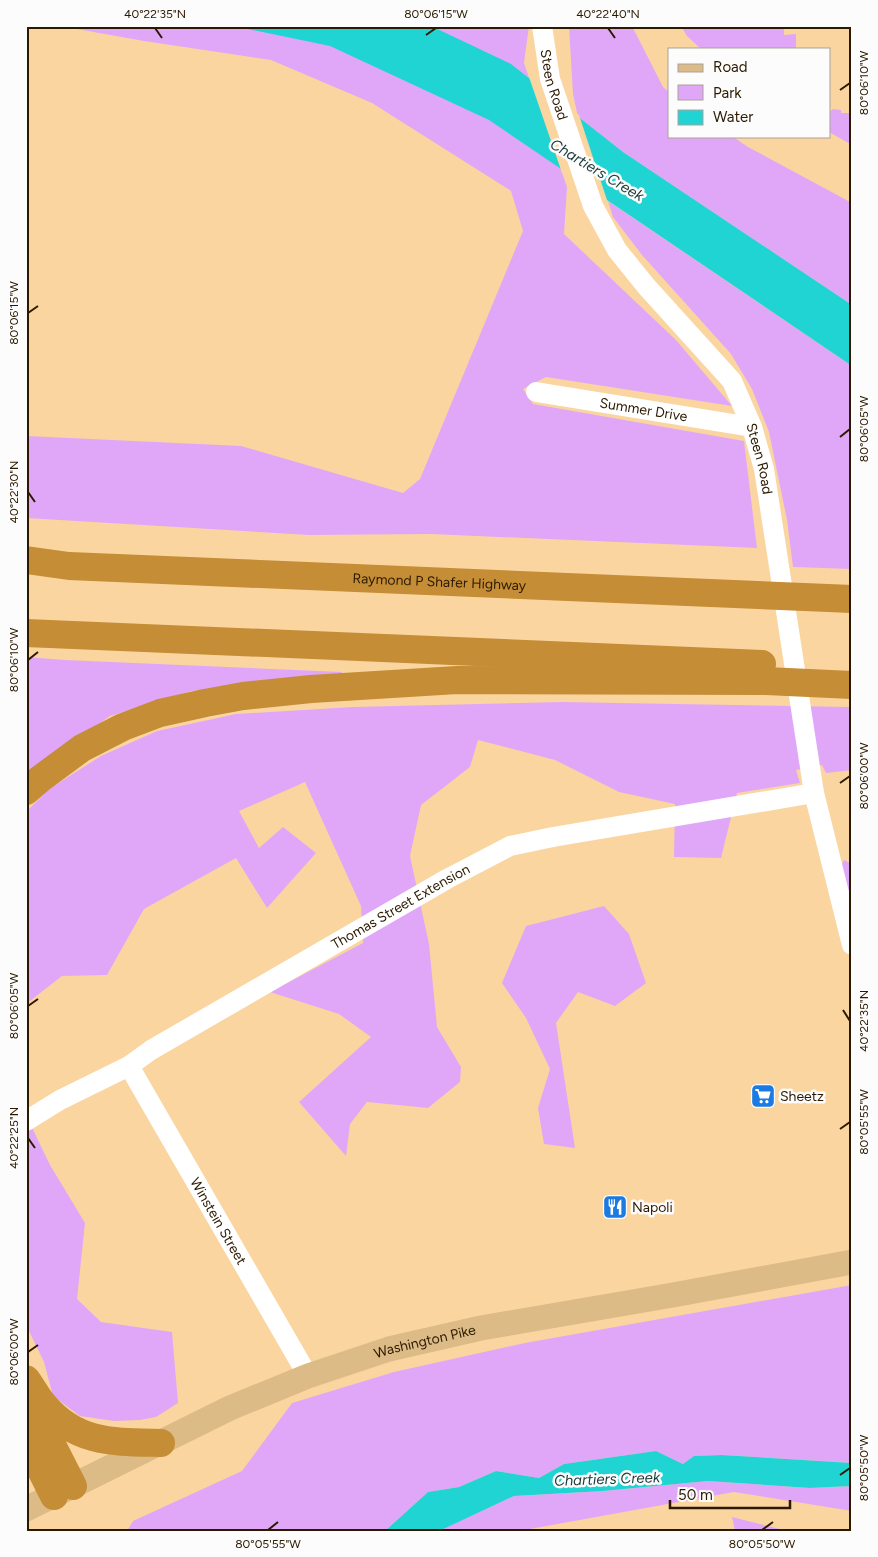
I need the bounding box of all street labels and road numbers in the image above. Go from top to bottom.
street label: Steen Road [537,48,572,122]
street label: Summer Drive [599,394,689,425]
street label: Steen Road [743,421,776,495]
street label: Raymond P Shafer Highway [352,569,527,594]
street label: Thomas Street Extension [328,860,473,953]
street label: Winstein Street [187,1174,250,1268]
street label: Washington Pike [372,1321,478,1362]

